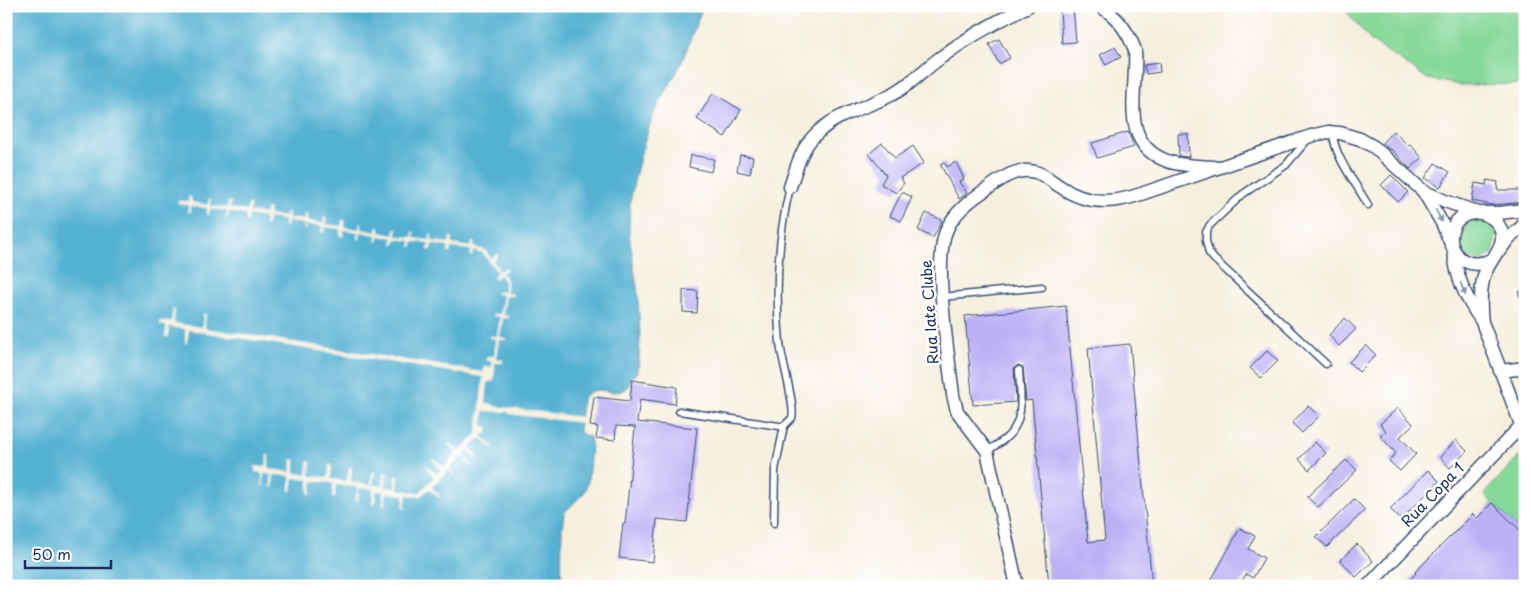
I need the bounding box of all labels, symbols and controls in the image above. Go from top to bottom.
one-way arrow [1435,209,1443,224]
street label: Rua Iate Clube [913,259,944,365]
one-way arrow [1459,282,1467,297]
street label: Rua Copa 1 [1395,456,1469,532]
scale bar [25,537,111,569]
text: 50 m [32,542,71,565]

